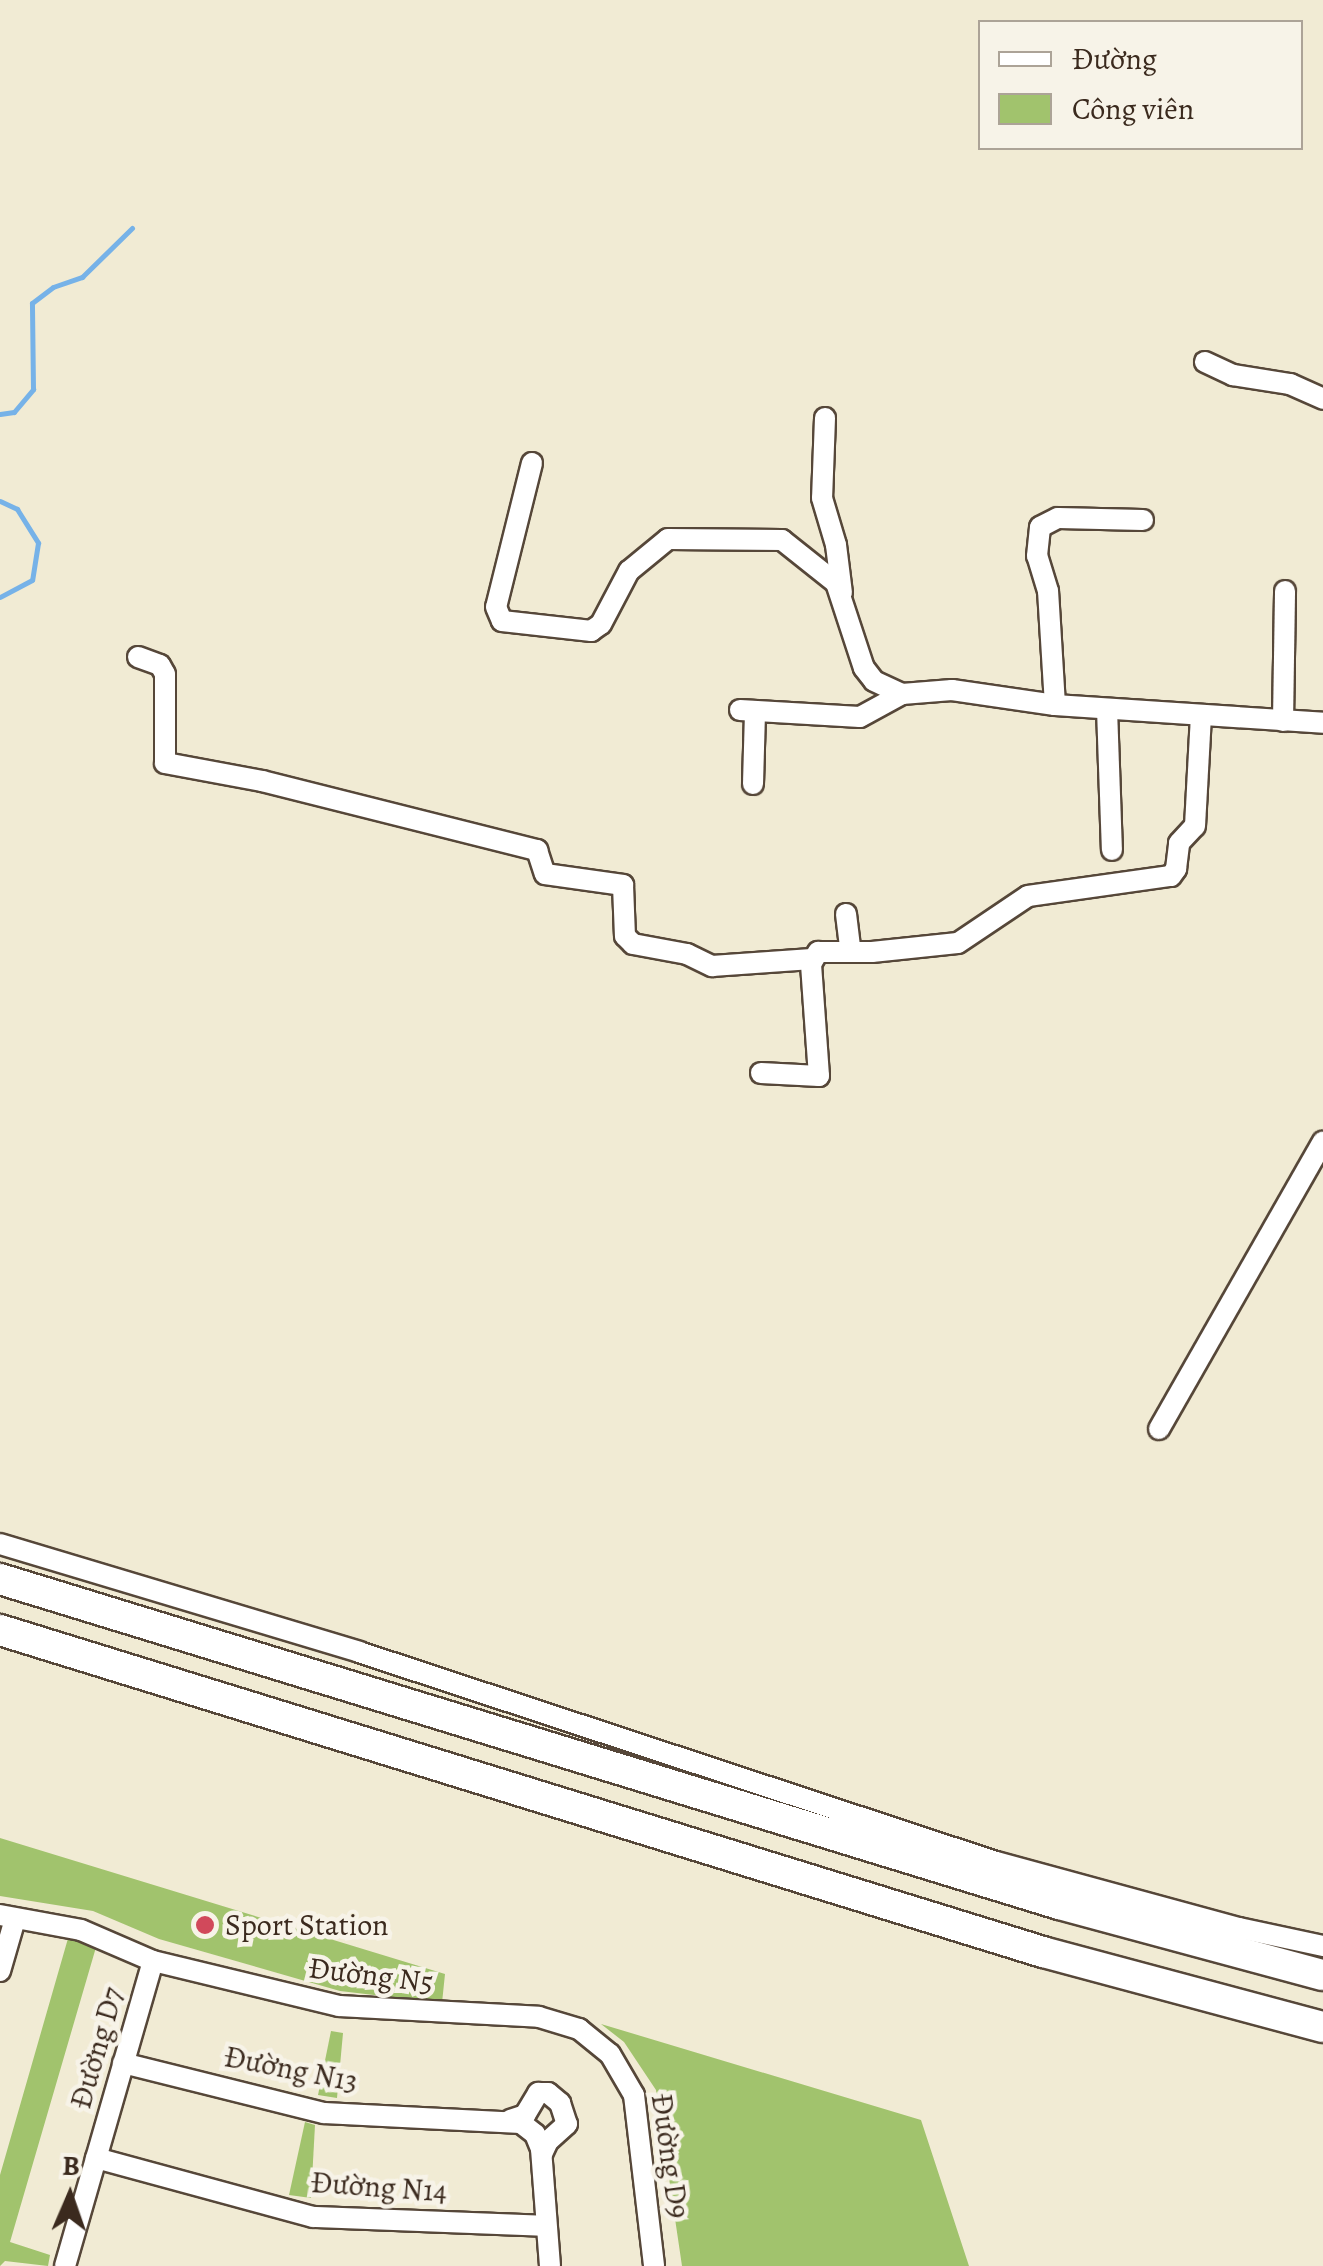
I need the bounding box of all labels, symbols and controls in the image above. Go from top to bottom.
legend [978,20,1303,150]
text: Đường [1072,39,1157,79]
text: Công viên [1072,89,1194,129]
place label: Sport Station [225,1907,389,1943]
marker: Sport Station [194,1914,216,1936]
street label: Đường N5 [307,1949,435,2001]
street label: Đường D7 [63,1983,131,2113]
street label: Đường N13 [221,2038,361,2100]
street label: Đường D9 [643,2091,697,2221]
north arrow [20,2146,120,2246]
text: B [62,2147,80,2185]
street label: Đường N14 [310,2164,448,2210]

